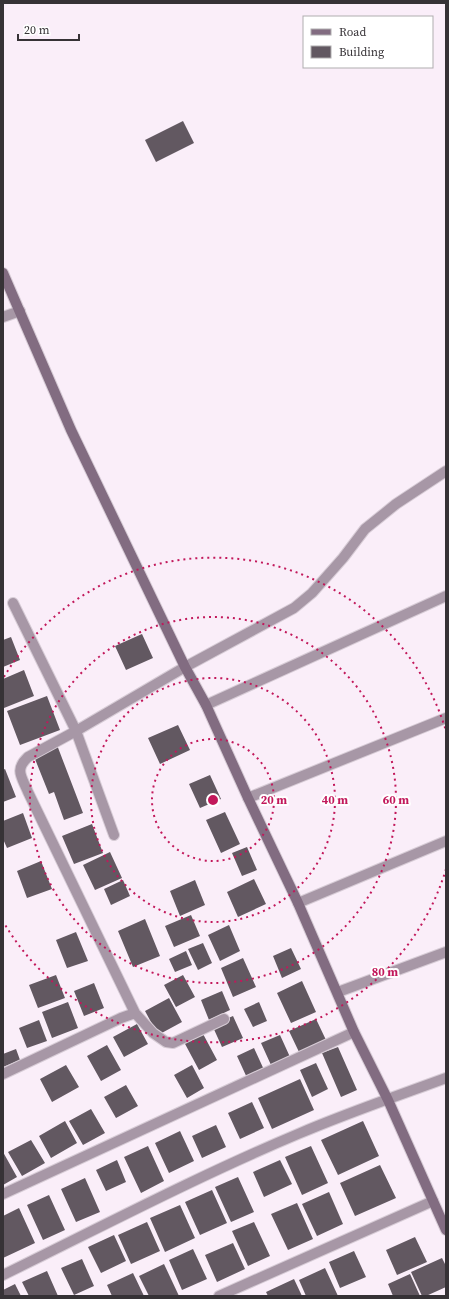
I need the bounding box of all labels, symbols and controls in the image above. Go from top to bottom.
scale bar [18,16,79,42]
legend [303,16,433,68]
text: 20 m [24,22,50,38]
text: Road [339,24,366,40]
text: Building [339,44,384,60]
text: 20 m [261,792,287,808]
text: 40 m [322,792,348,808]
text: 60 m [383,792,409,808]
centre of rings [206,793,220,807]
text: 80 m [372,964,398,980]

